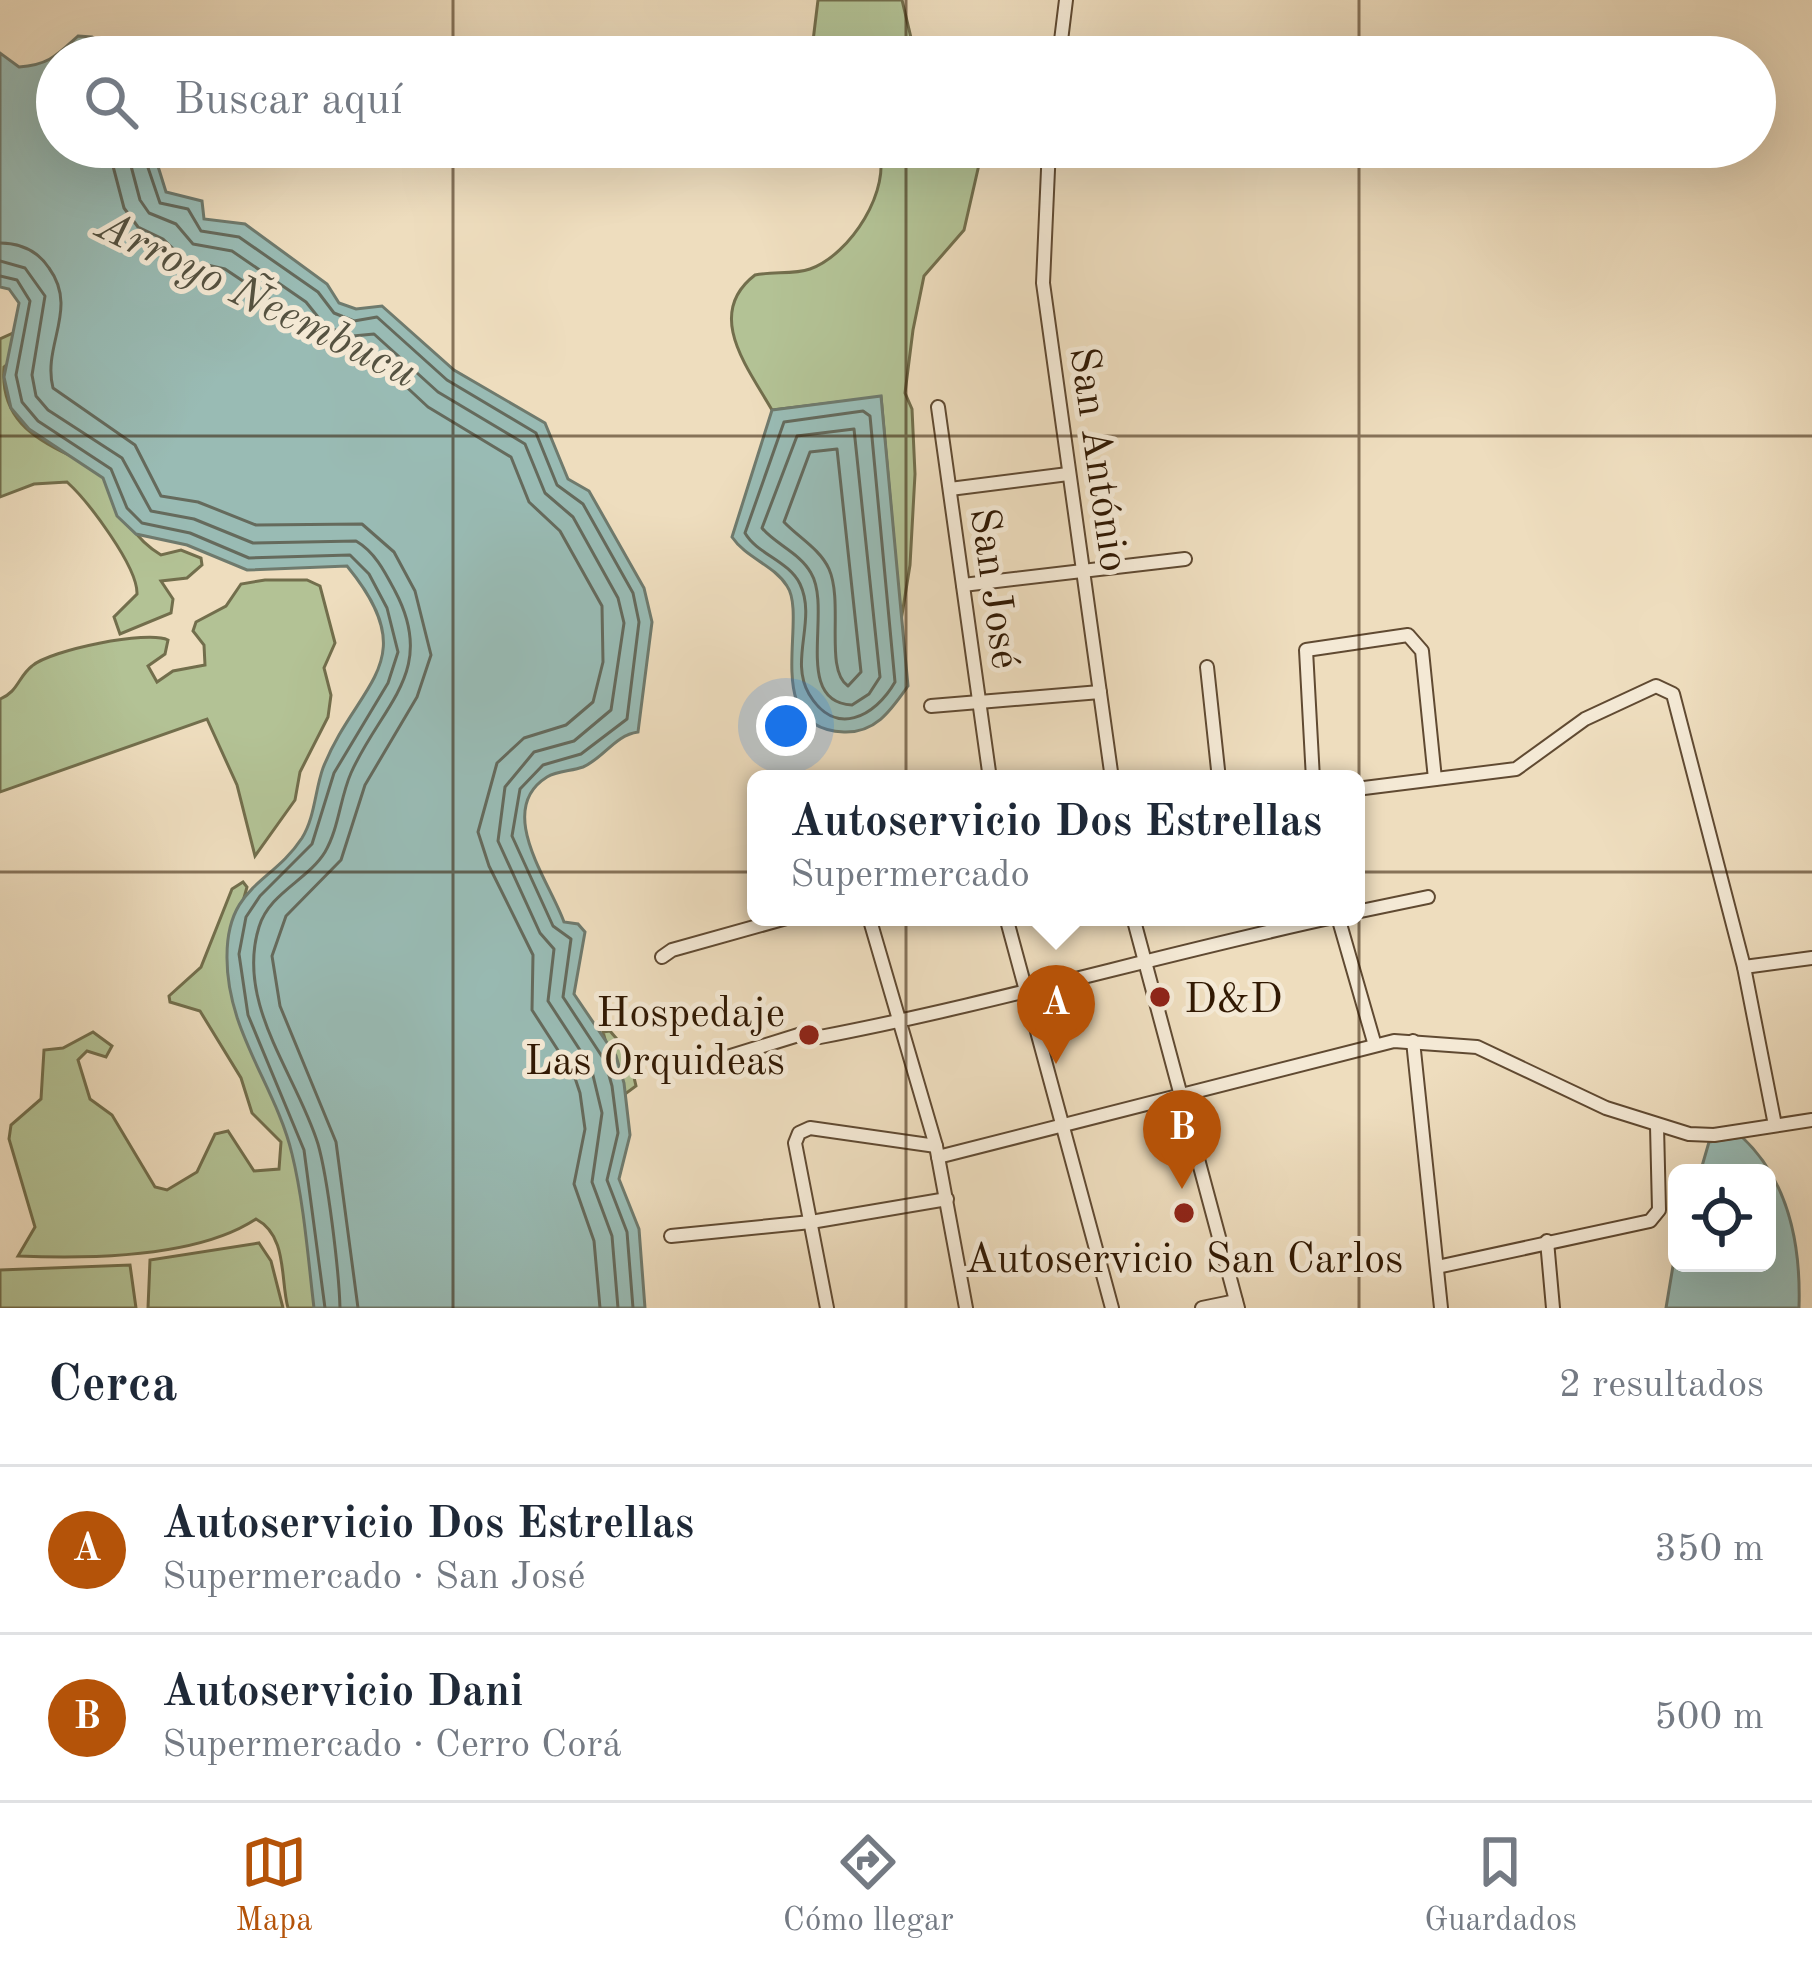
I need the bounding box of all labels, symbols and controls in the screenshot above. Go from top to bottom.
search box [36,36,1776,168]
icon: search [78,69,144,135]
text: Buscar aquí [174,79,403,124]
water label: Arroyo Ñeembucu [87,196,426,398]
street label: San António [1060,345,1134,575]
street label: San José [961,505,1025,672]
your location [756,696,816,756]
popup [747,770,1365,926]
text: Autoservicio Dos Estrellas [790,801,1322,846]
text: Supermercado [790,856,1030,895]
pin: A [1017,965,1095,1064]
place label: D&D [1184,980,1283,1022]
marker: D&D [1147,984,1173,1010]
place label: Hospedaje Las Orquideas [524,994,785,1084]
marker: Hospedaje Las Orquideas [796,1022,822,1048]
pin: B [1143,1090,1221,1189]
map controls [1668,1164,1776,1272]
button: locate [1668,1164,1776,1272]
marker: Autoservicio San Carlos [1171,1200,1197,1226]
place label: Autoservicio San Carlos [965,1240,1403,1282]
text: Cerca [48,1361,178,1412]
text: 2 resultados [1559,1366,1764,1405]
text: Autoservicio Dos Estrellas [162,1503,694,1548]
text: A [72,1530,102,1569]
text: 350 m [1654,1530,1764,1569]
text: Supermercado · San José [162,1558,585,1597]
text: Autoservicio Dani [162,1671,523,1716]
text: B [73,1698,101,1737]
text: 500 m [1654,1698,1764,1737]
text: Supermercado · Cerro Corá [162,1726,622,1765]
tab: Mapa [235,1829,313,1942]
tab: Cómo llegar [783,1829,954,1942]
tab: Guardados [1424,1829,1577,1942]

